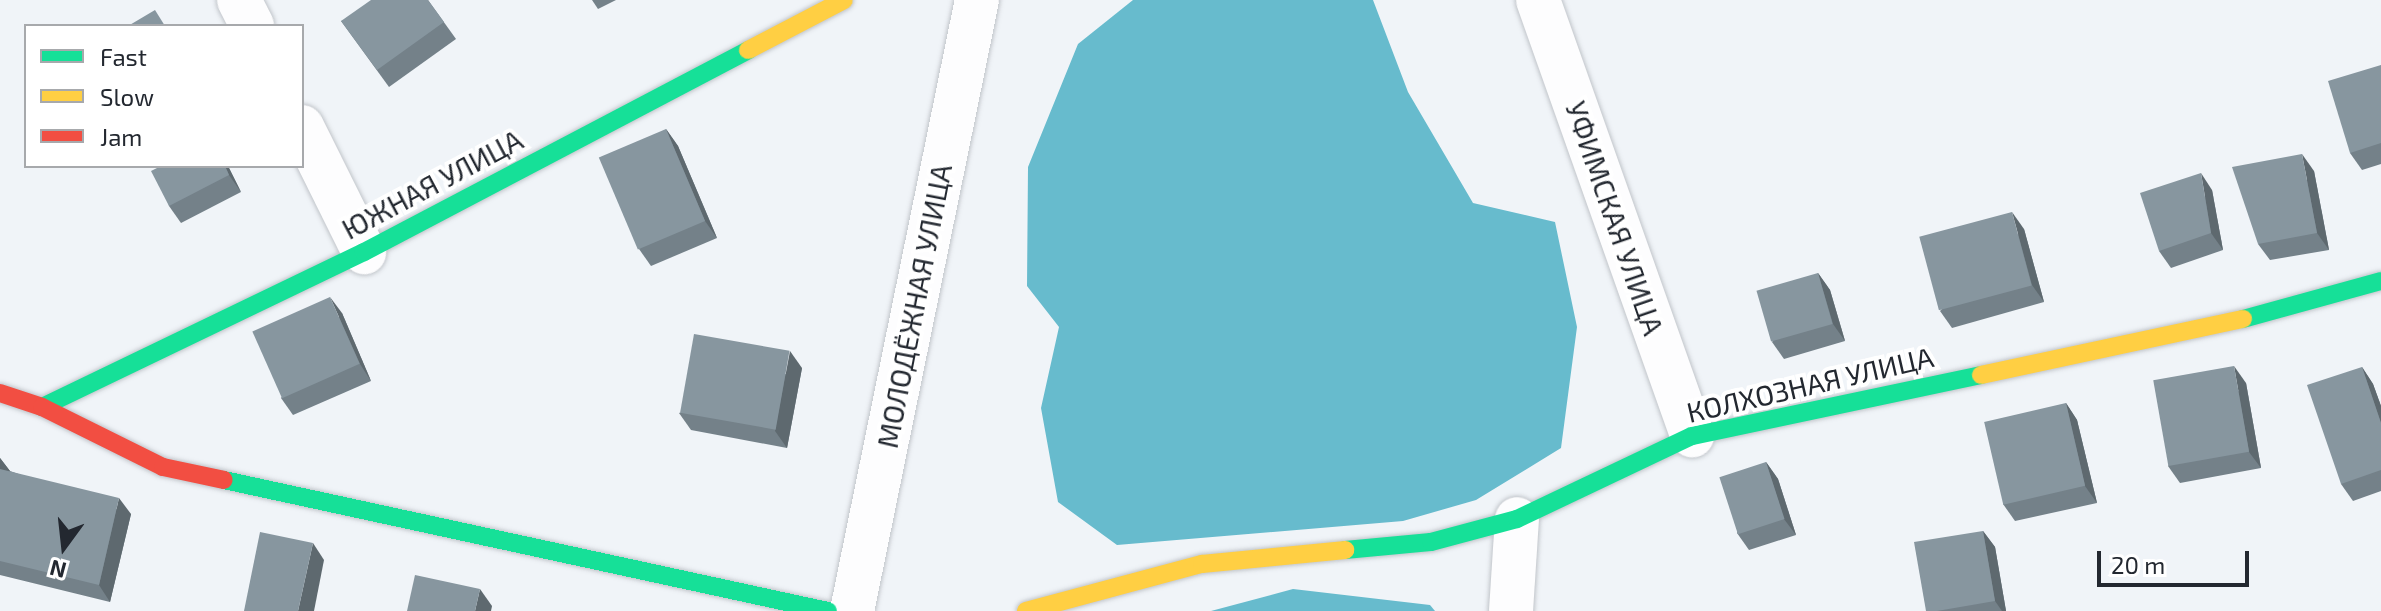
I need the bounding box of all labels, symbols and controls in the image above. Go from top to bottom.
legend [24,24,304,168]
text: Fast [100,42,147,71]
text: Slow [100,82,154,111]
street label: УФИМСКАЯ УЛИЦА [1559,97,1671,339]
text: Jam [100,122,142,151]
street label: ЮЖНАЯ УЛИЦА [336,122,528,246]
street label: МОЛОДЁЖНАЯ УЛИЦА [870,161,958,451]
street label: КОЛХОЗНАЯ УЛИЦА [1683,339,1937,429]
north arrow [24,507,104,587]
scale bar [2101,535,2253,585]
text: 20 m [2111,550,2165,579]
text: N [47,556,69,585]

